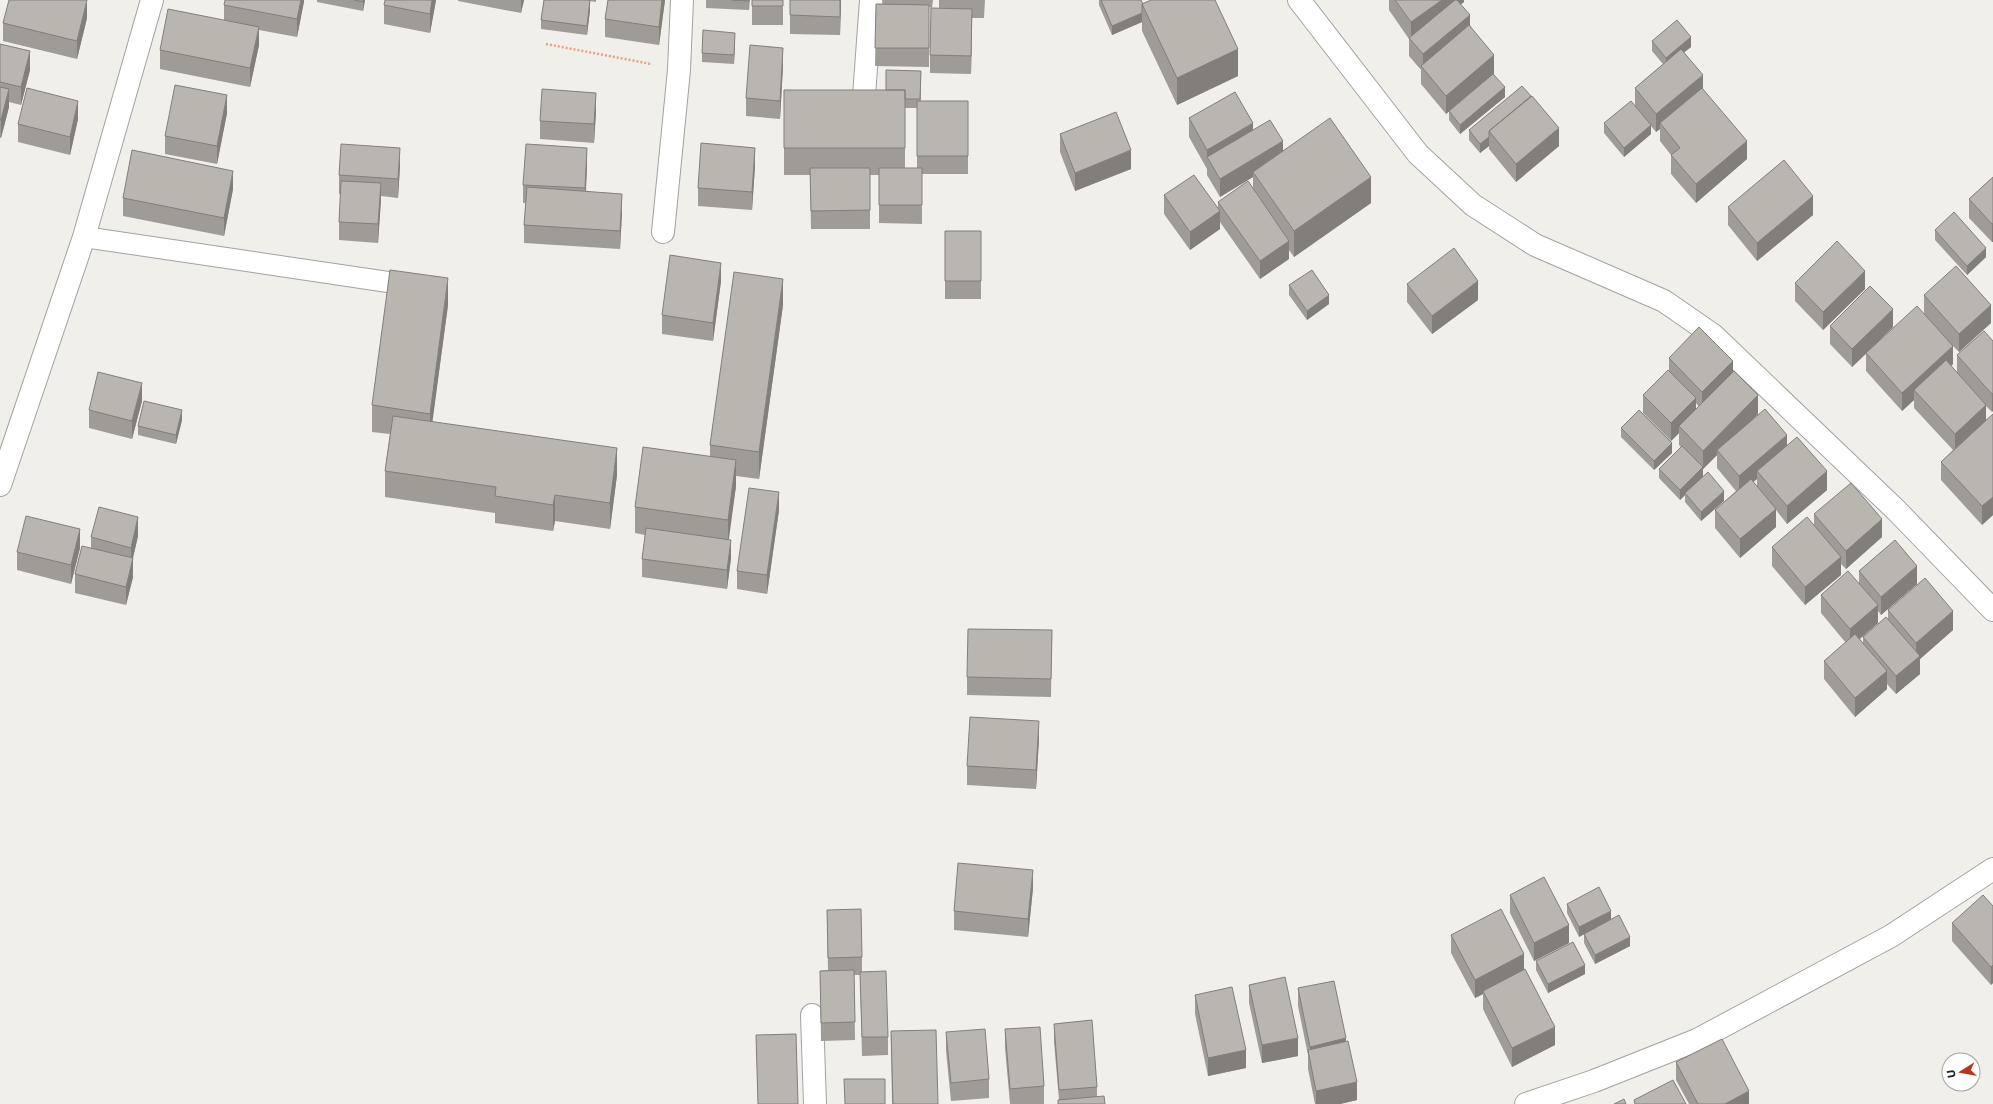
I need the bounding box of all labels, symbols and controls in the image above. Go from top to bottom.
north arrow [1941,1052,1981,1092]
text: U [1944,1069,1958,1079]

